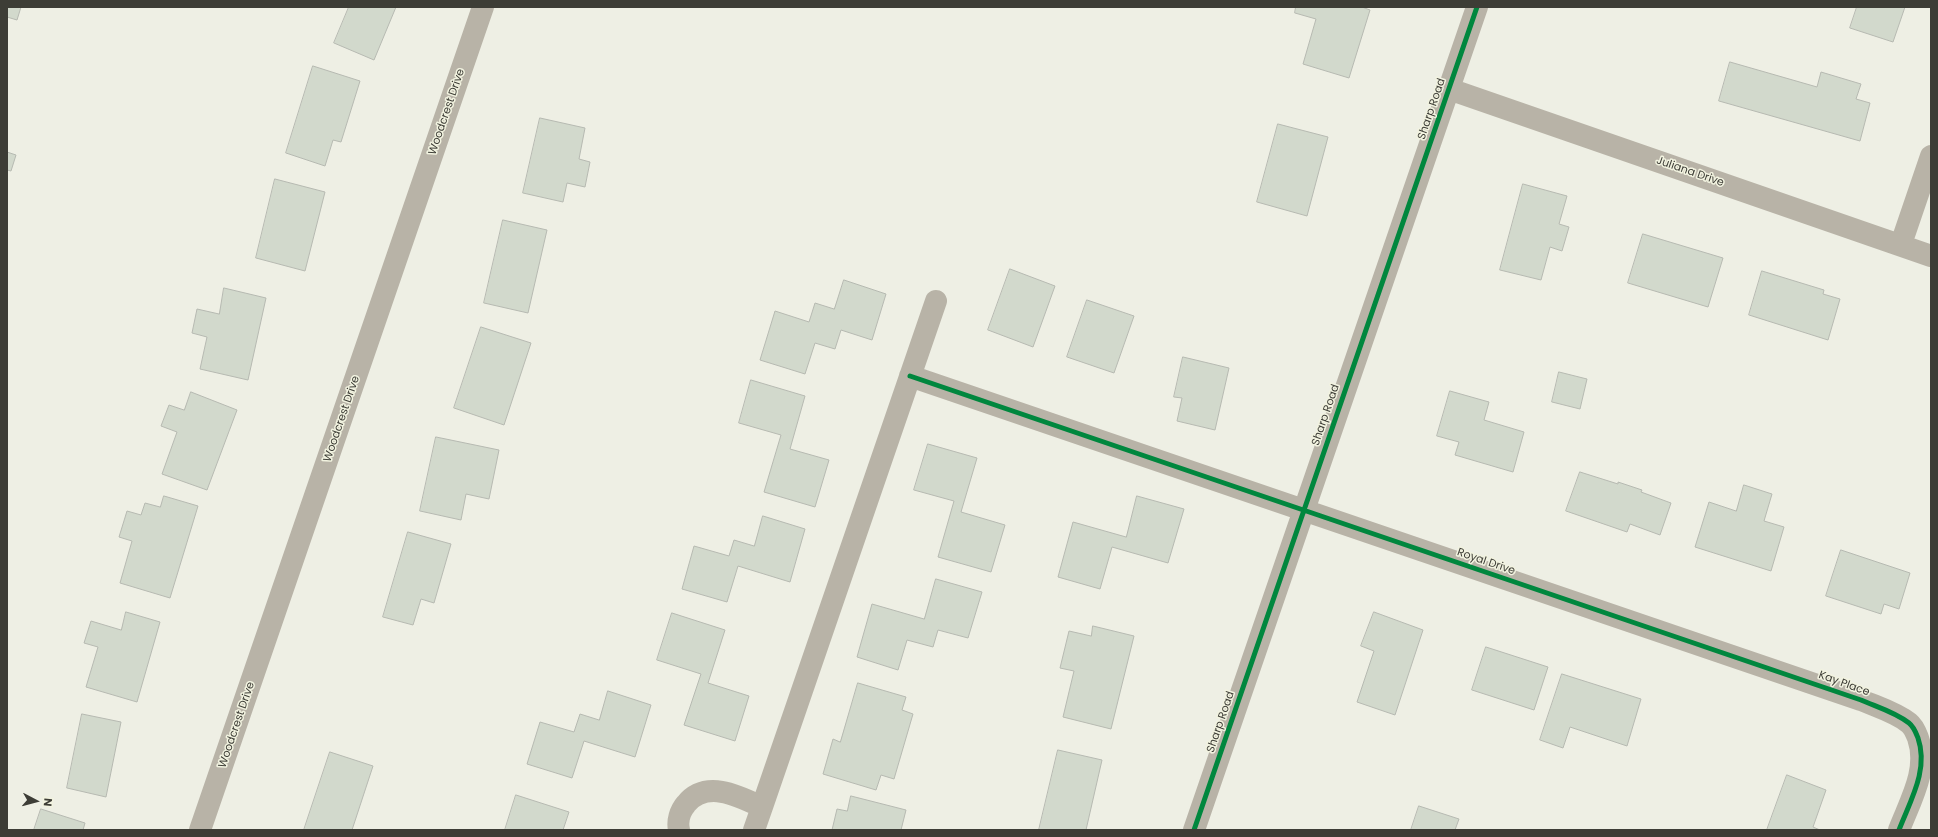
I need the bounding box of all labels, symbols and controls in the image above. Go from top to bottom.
street label: Woodcrest Drive [426,67,468,157]
street label: Sharp Road [1415,77,1449,141]
street label: Juliana Drive [1654,154,1726,190]
street label: Woodcrest Drive [321,374,363,464]
street label: Sharp Road [1309,383,1343,447]
street label: Royal Drive [1455,546,1517,578]
street label: Kay Place [1817,669,1871,699]
street label: Woodcrest Drive [216,680,258,770]
street label: Sharp Road [1204,690,1238,754]
north arrow [16,781,56,821]
text: N [40,797,56,807]

